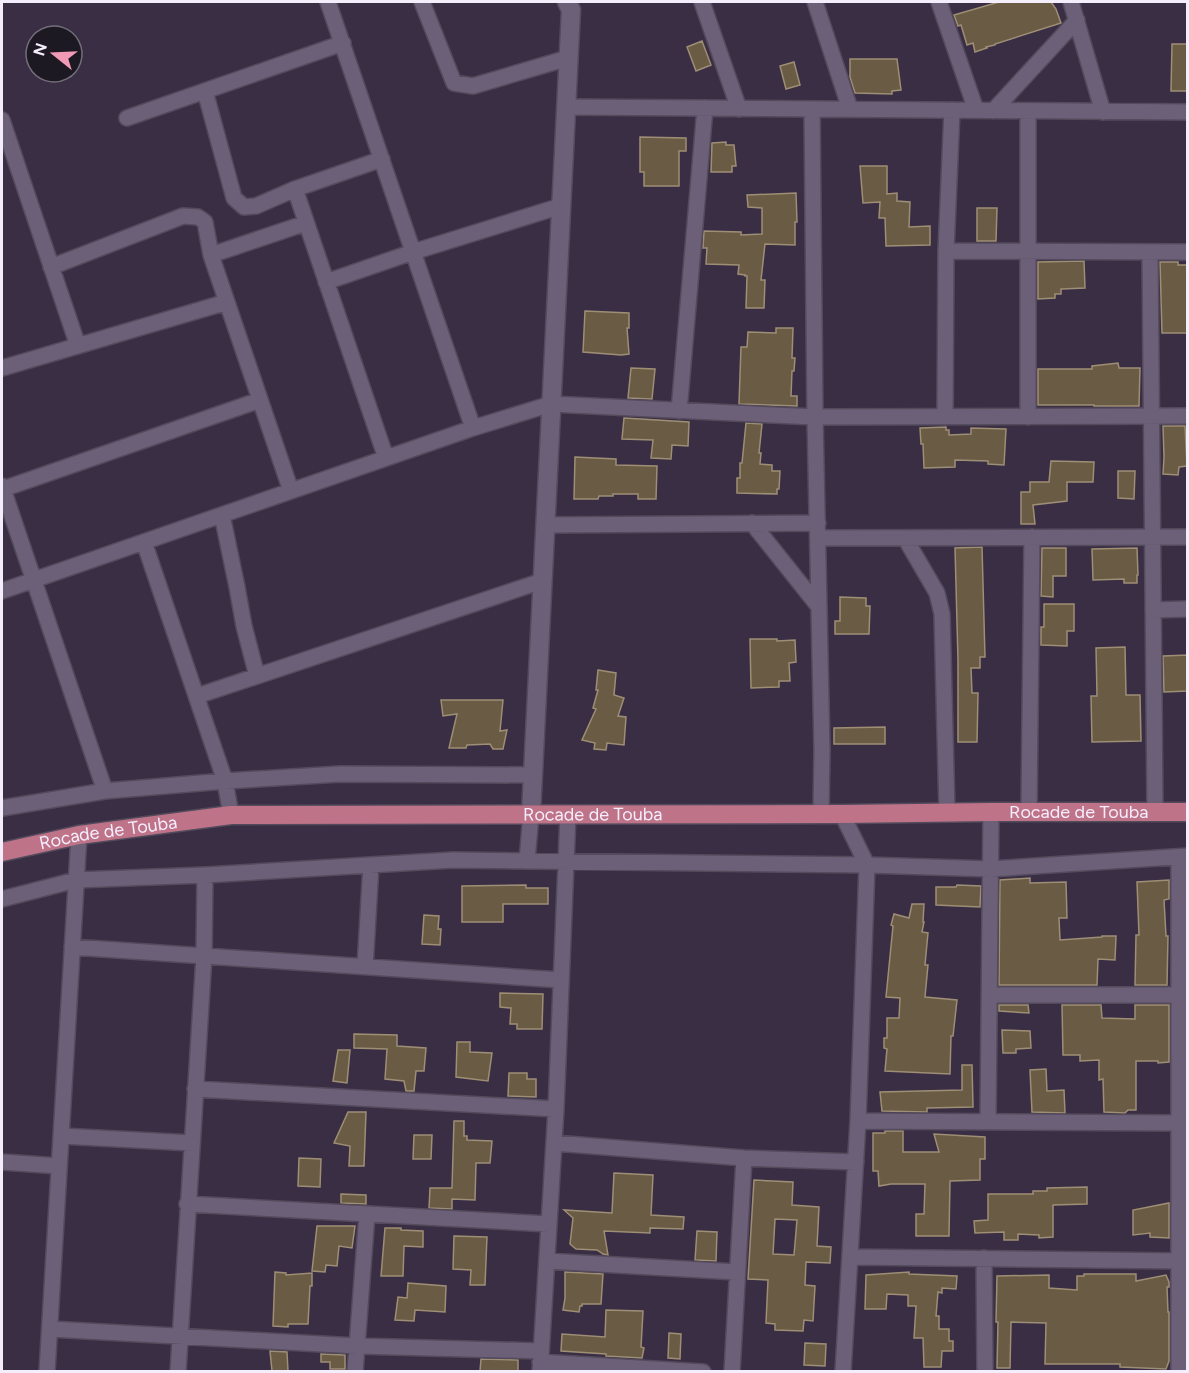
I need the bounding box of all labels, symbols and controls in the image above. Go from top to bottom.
north arrow [24,24,84,84]
text: N [29,41,51,58]
street label: Rocade de Touba [1009,801,1149,823]
street label: Rocade de Touba [523,803,663,826]
street label: Rocade de Touba [37,811,178,854]

